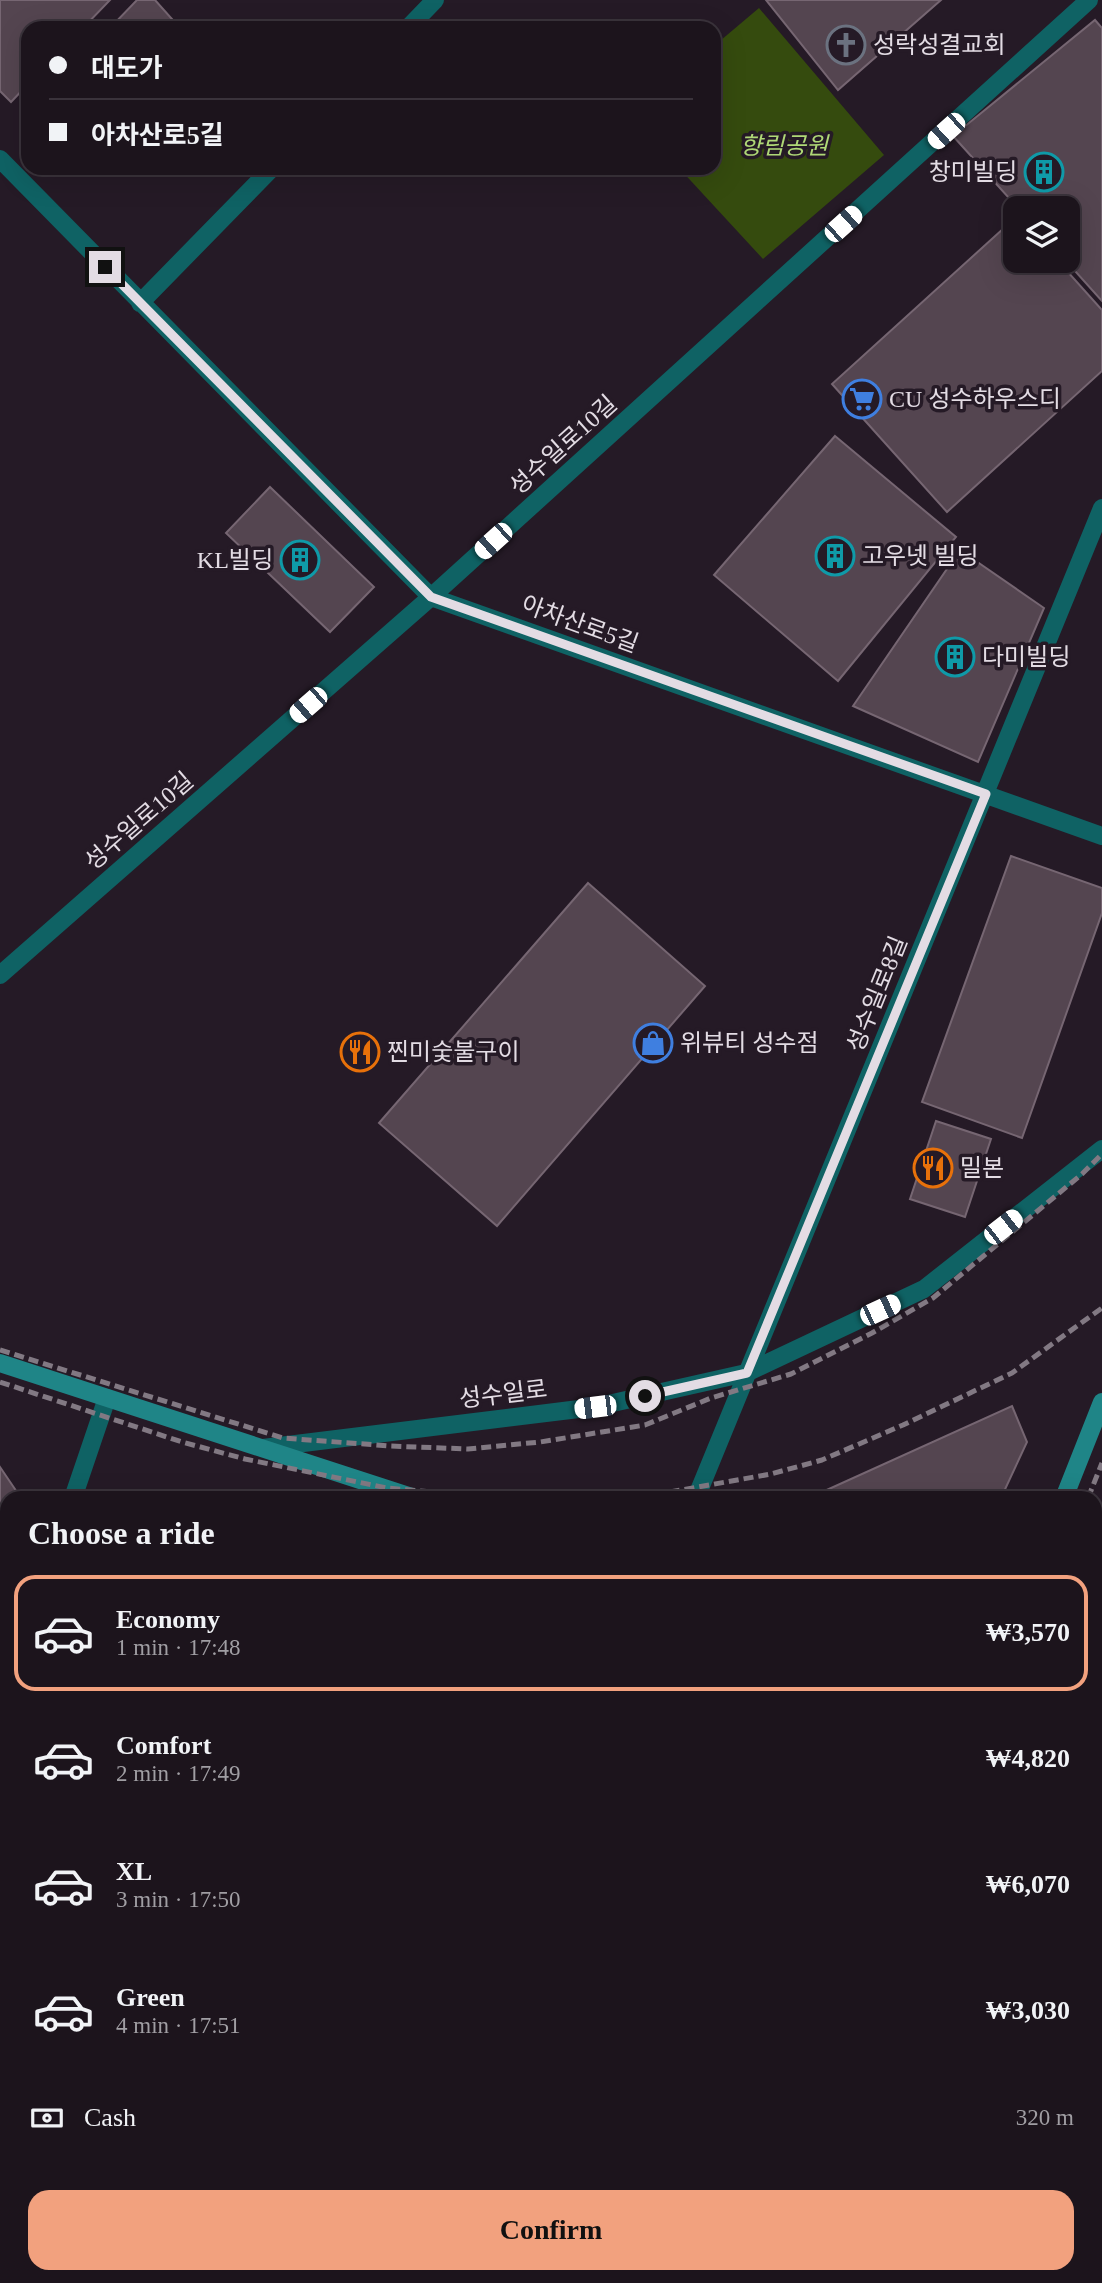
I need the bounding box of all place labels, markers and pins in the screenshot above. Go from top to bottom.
church icon: 성락성결교회 [825,24,867,66]
place label: 성락성결교회 [873,32,1005,58]
building icon: 창미빌딩 [1023,151,1065,193]
place label: 창미빌딩 [929,159,1017,185]
supermarket icon: CU 성수하우스디 [841,378,883,420]
place label: CU 성수하우스디 [889,386,1061,412]
building icon: 고우넷 빌딩 [814,535,856,577]
building icon: KL빌딩 [279,539,321,581]
place label: 고우넷 빌딩 [862,543,978,569]
place label: KL빌딩 [197,547,273,573]
building icon: 다미빌딩 [934,636,976,678]
place label: 다미빌딩 [982,644,1070,670]
shop icon: 위뷰티 성수점 [632,1022,674,1064]
place label: 위뷰티 성수점 [680,1030,818,1056]
restaurant icon: 찐미숯불구이 [339,1031,381,1073]
place label: 찐미숯불구이 [387,1039,519,1065]
restaurant icon: 밀본 [912,1147,954,1189]
place label: 밀본 [960,1155,1004,1181]

